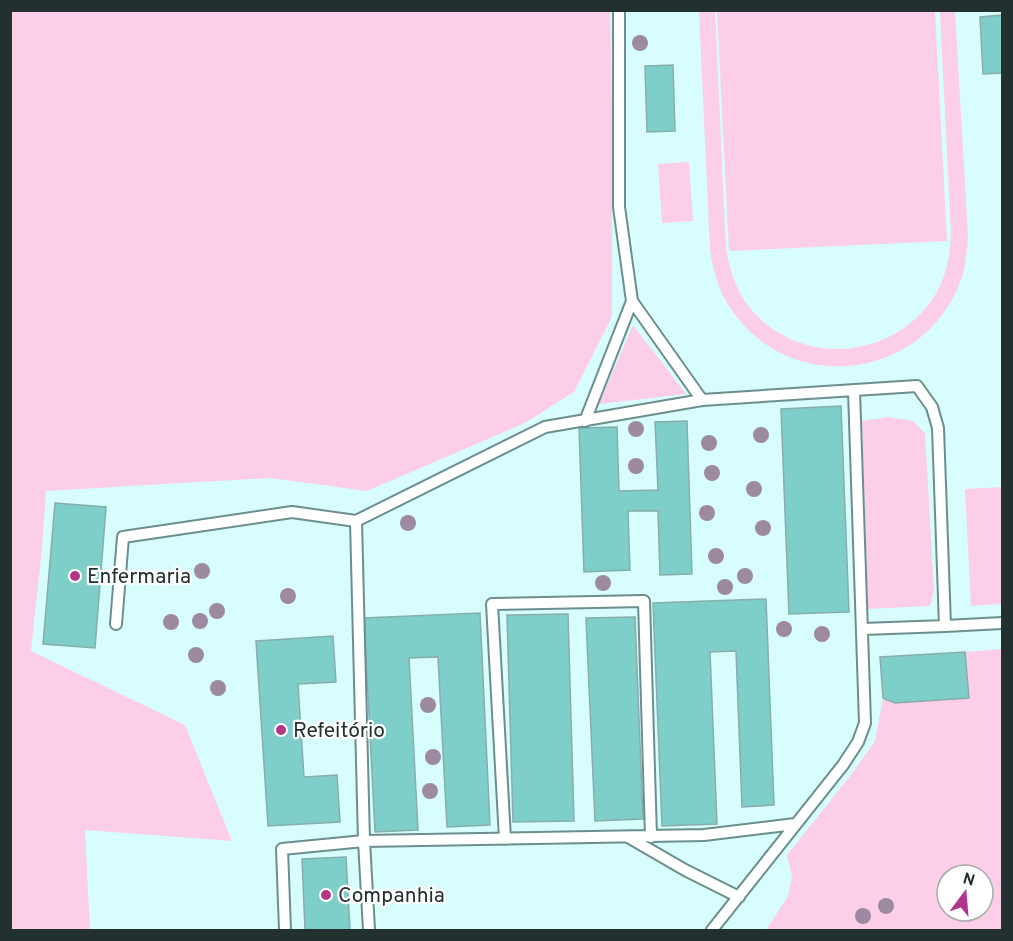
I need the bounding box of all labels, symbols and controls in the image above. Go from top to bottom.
place label: Enfermaria [87,564,191,591]
marker: Enfermaria [68,569,82,583]
place label: Refeitório [293,718,385,745]
marker: Refeitório [274,723,288,737]
north arrow [935,863,995,923]
text: N [960,869,977,892]
place label: Companhia [338,883,445,910]
marker: Companhia [319,888,333,902]

